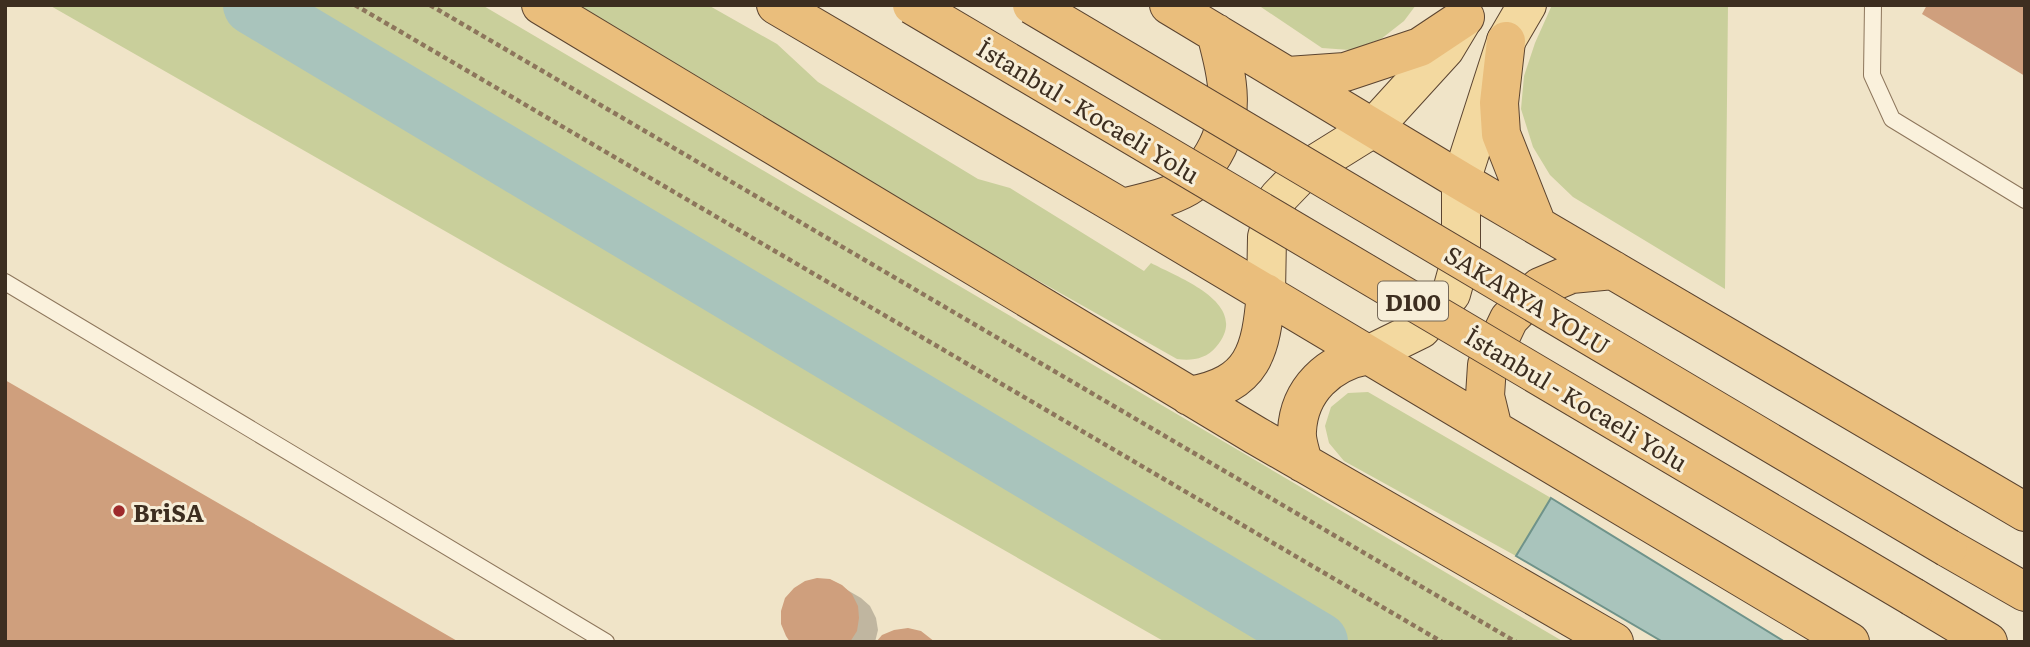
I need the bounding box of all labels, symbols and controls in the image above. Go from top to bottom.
street label: İstanbul - Kocaeli Yolu [971,29,1207,191]
street label: SAKARYA YOLU [1439,236,1617,362]
road number: D100 [1378,282,1448,320]
street label: İstanbul - Kocaeli Yolu [1459,317,1695,479]
place label: BriSA [133,494,204,529]
marker: BriSA [111,503,127,519]

